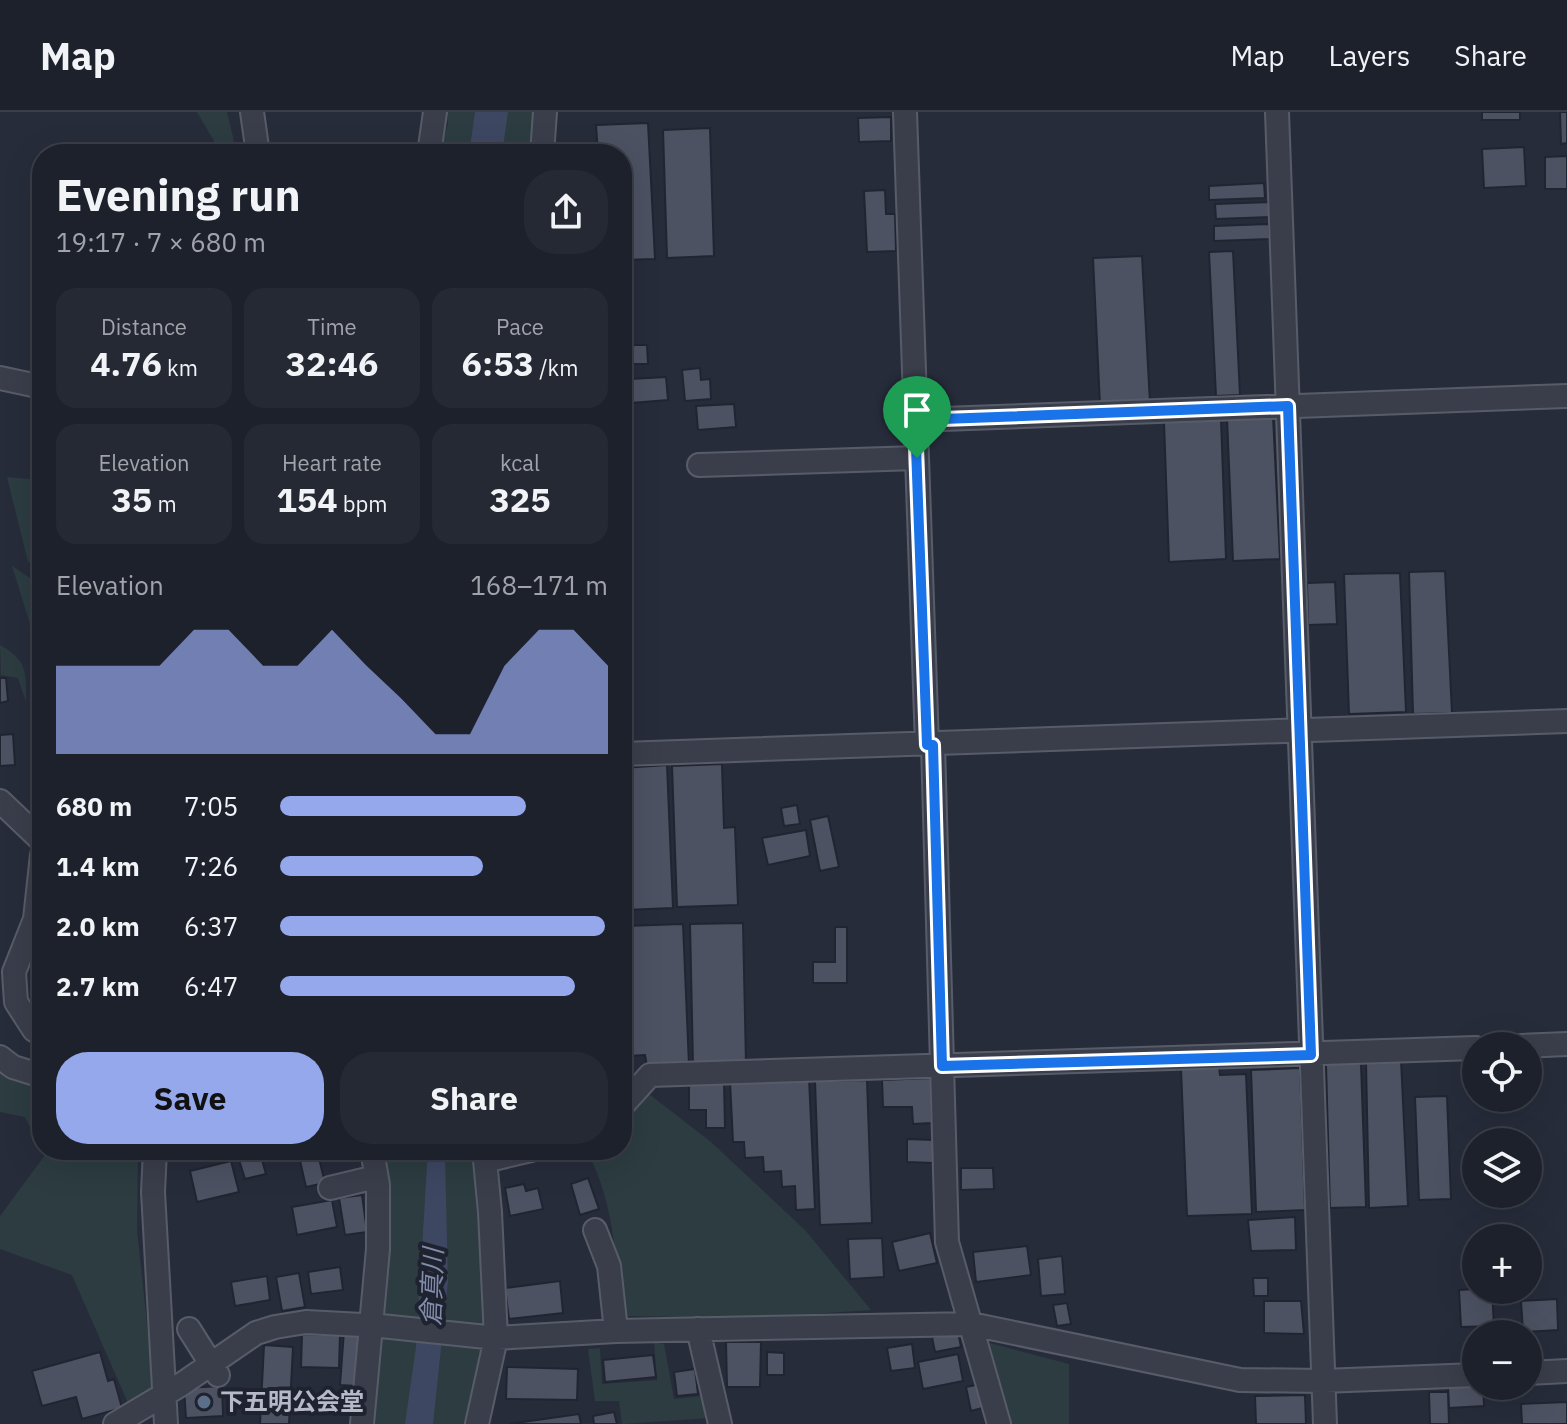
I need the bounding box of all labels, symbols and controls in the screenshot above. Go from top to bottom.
text: Map [40,31,116,80]
text: Map [1230,37,1284,74]
text: Layers [1328,37,1410,74]
text: Share [1454,37,1527,74]
text: Evening run [56,166,301,223]
button: share [524,170,608,254]
text: 19:17 · 7 × 680 m [56,225,266,259]
text: Distance [101,312,187,341]
text: Time [307,312,357,341]
text: Pace [496,312,544,341]
text: 4.76 [90,341,162,385]
text: 32:46 [286,341,378,385]
text: 6:53 [462,341,534,385]
text: km [162,353,198,382]
text: /km [534,353,578,382]
pin [883,376,951,458]
icon: arrive [895,388,939,432]
text: Elevation [98,448,190,477]
text: Heart rate [282,448,382,477]
text: kcal [500,448,540,477]
text: 35 [111,477,152,521]
text: 154 [276,477,338,521]
text: 325 [489,477,551,521]
text: m [152,489,177,518]
text: bpm [338,489,388,518]
text: Elevation [56,568,164,602]
text: 168–171 m [470,568,608,602]
text: 680 m [56,789,132,823]
text: 7:05 [184,789,238,823]
text: 1.4 km [56,849,140,883]
text: 7:26 [184,849,238,883]
text: 2.0 km [56,909,140,943]
text: 6:37 [184,909,238,943]
text: 2.7 km [56,969,140,1003]
text: 6:47 [184,969,238,1003]
map controls [1462,1032,1542,1400]
button: locate [1462,1032,1542,1112]
button: Save [56,1052,324,1144]
button: Share [340,1052,608,1144]
button: layers [1462,1128,1542,1208]
button: + [1462,1224,1542,1304]
water label: 倉真川 [413,1244,449,1327]
button: − [1462,1320,1542,1400]
place label: 下五明公会堂 [220,1385,364,1417]
marker: 下五明公会堂 [195,1393,213,1411]

